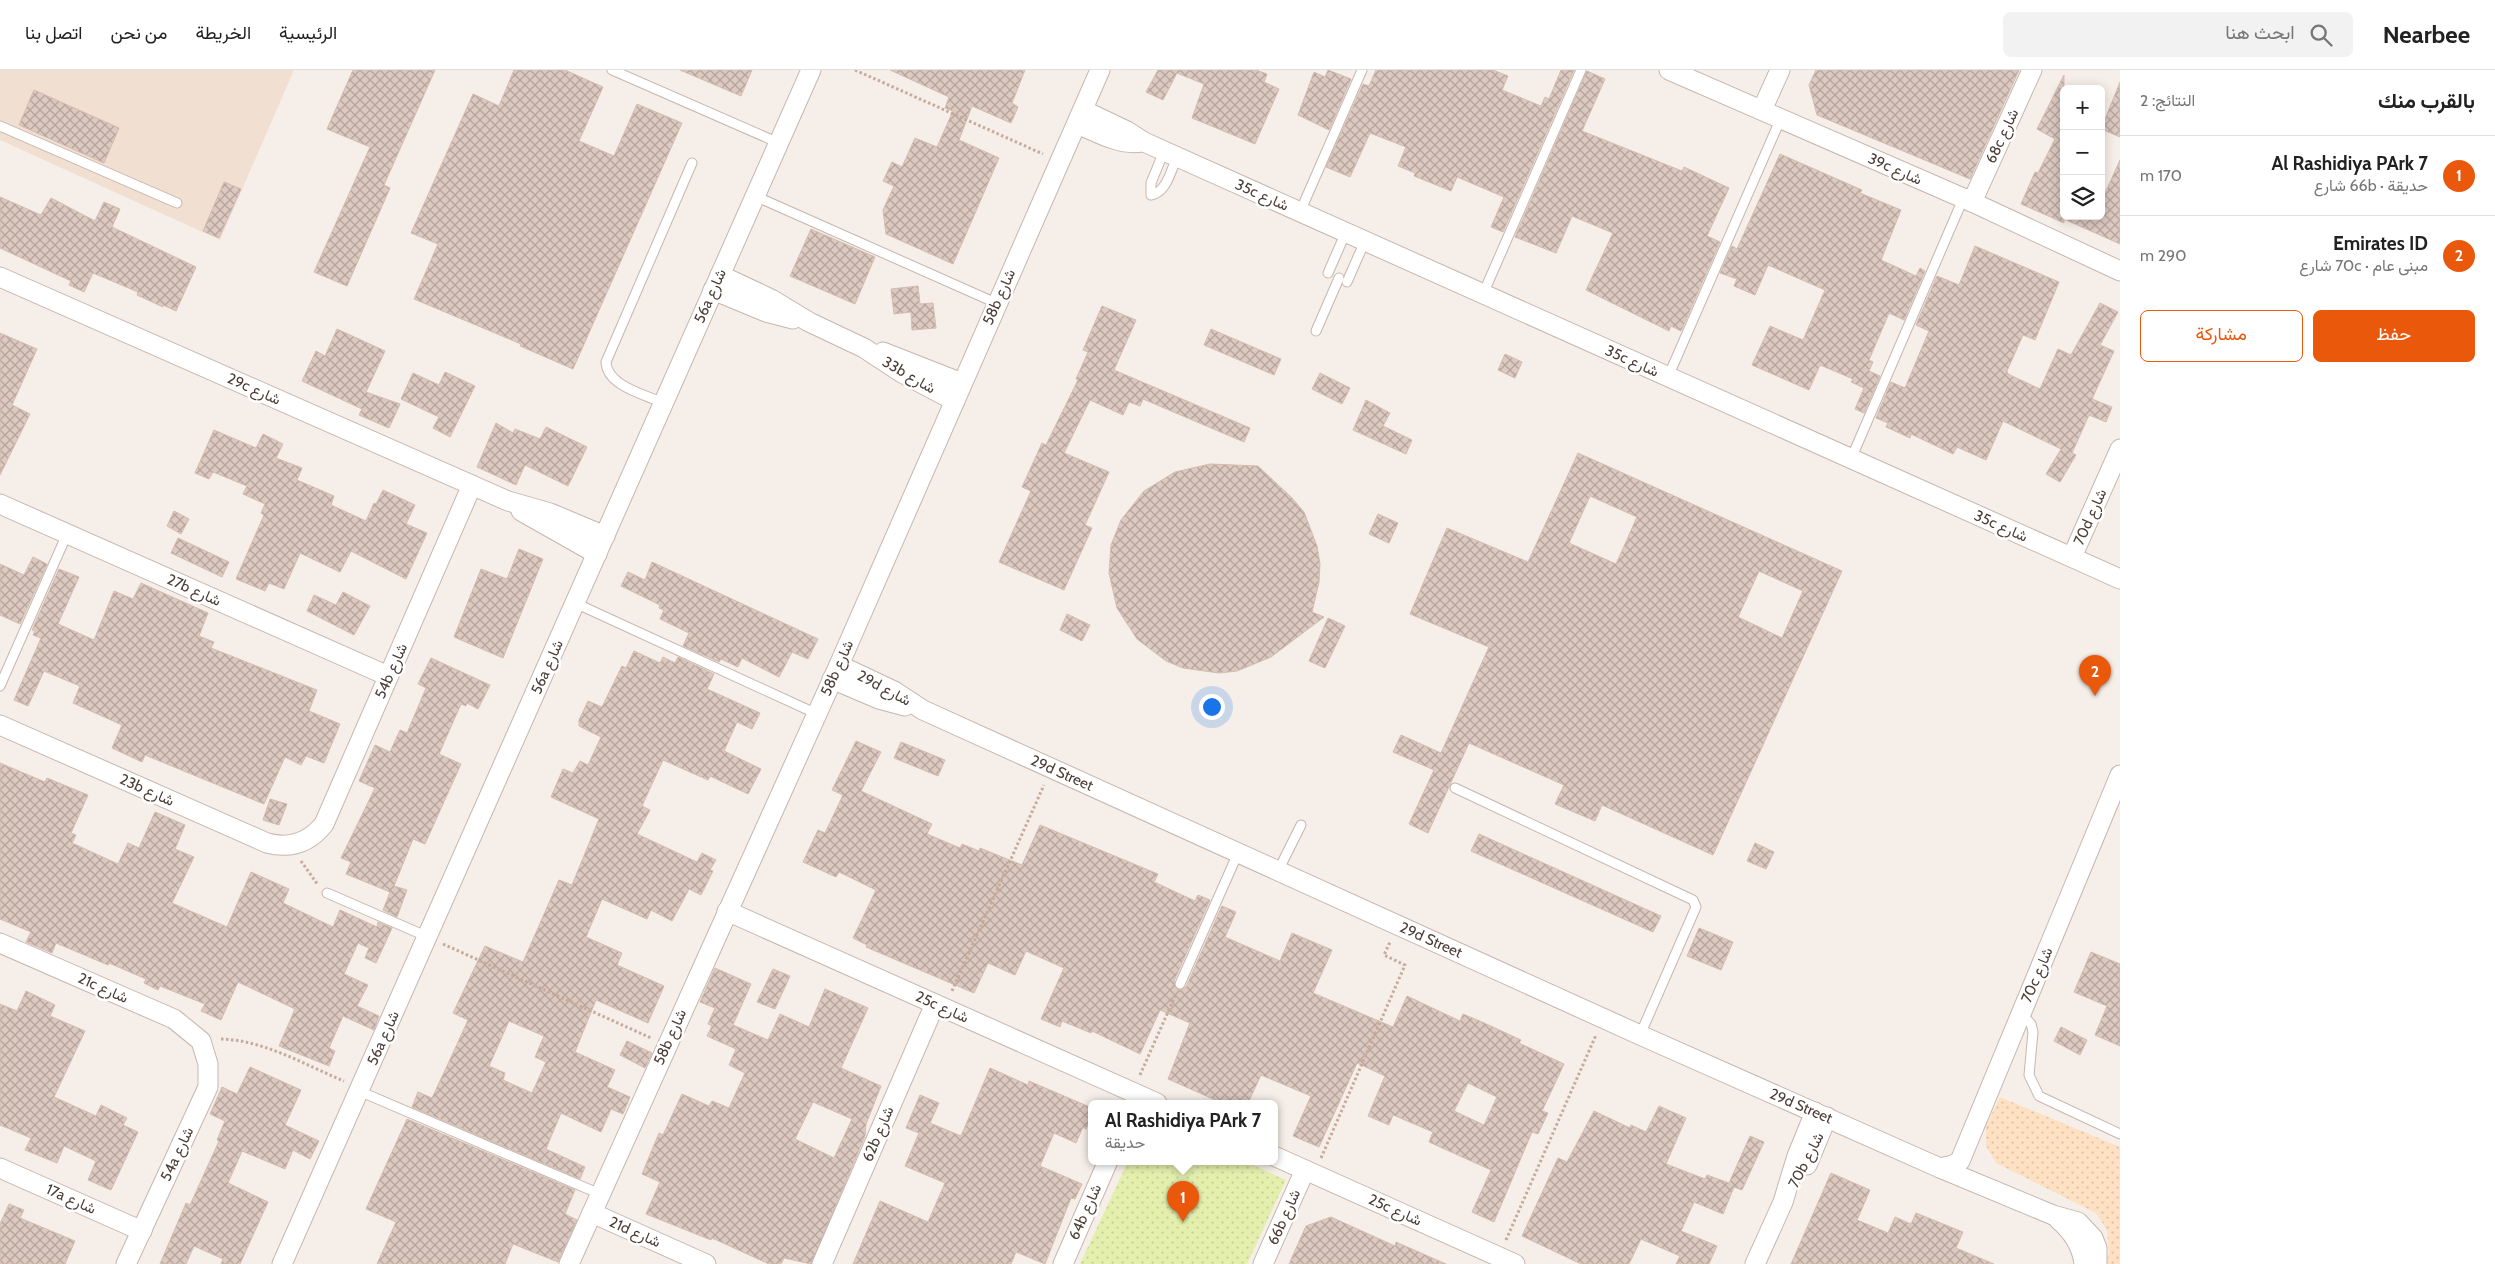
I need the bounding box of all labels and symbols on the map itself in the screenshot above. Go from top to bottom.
street label: 68c شارع [1982,106,2024,167]
street label: 39c شارع [1864,149,1925,191]
street label: 35c شارع [1232,175,1292,217]
street label: 56a شارع [690,266,732,327]
street label: 58b شارع [979,266,1021,328]
street label: 35c شارع [1602,341,1662,383]
street label: 33b شارع [878,353,939,399]
street label: 29c شارع [224,369,284,411]
street label: 70d شارع [2070,486,2112,549]
street label: 35c شارع [1971,506,2031,548]
street label: 27b شارع [163,570,224,612]
street label: 56a شارع [527,637,569,698]
street label: 58b شارع [817,637,859,699]
street label: 54b شارع [371,640,413,702]
pin: 2 [2079,655,2111,696]
street label: 29d شارع [853,666,914,711]
your location [1199,694,1225,720]
street label: 29d Street [1028,751,1096,795]
street label: 23b شارع [116,770,177,812]
street label: 29d Street [1397,918,1465,962]
street label: 70c شارع [2017,945,2059,1006]
street label: 21c شارع [74,969,131,1009]
street label: 25c شارع [912,987,972,1029]
street label: 58b شارع [650,1006,692,1068]
street label: 56a شارع [363,1008,405,1069]
street label: 29d Street [1767,1085,1835,1127]
street label: 62b شارع [858,1104,900,1165]
street label: 54a شارع [157,1124,199,1185]
street label: 70b شارع [1784,1129,1829,1192]
street label: 17a شارع [42,1180,99,1220]
street label: 64b شارع [1065,1181,1107,1243]
pin: 1 [1167,1181,1199,1222]
street label: 66b شارع [1264,1186,1306,1248]
street label: 25c شارع [1365,1190,1425,1232]
street label: 21d شارع [606,1213,664,1253]

